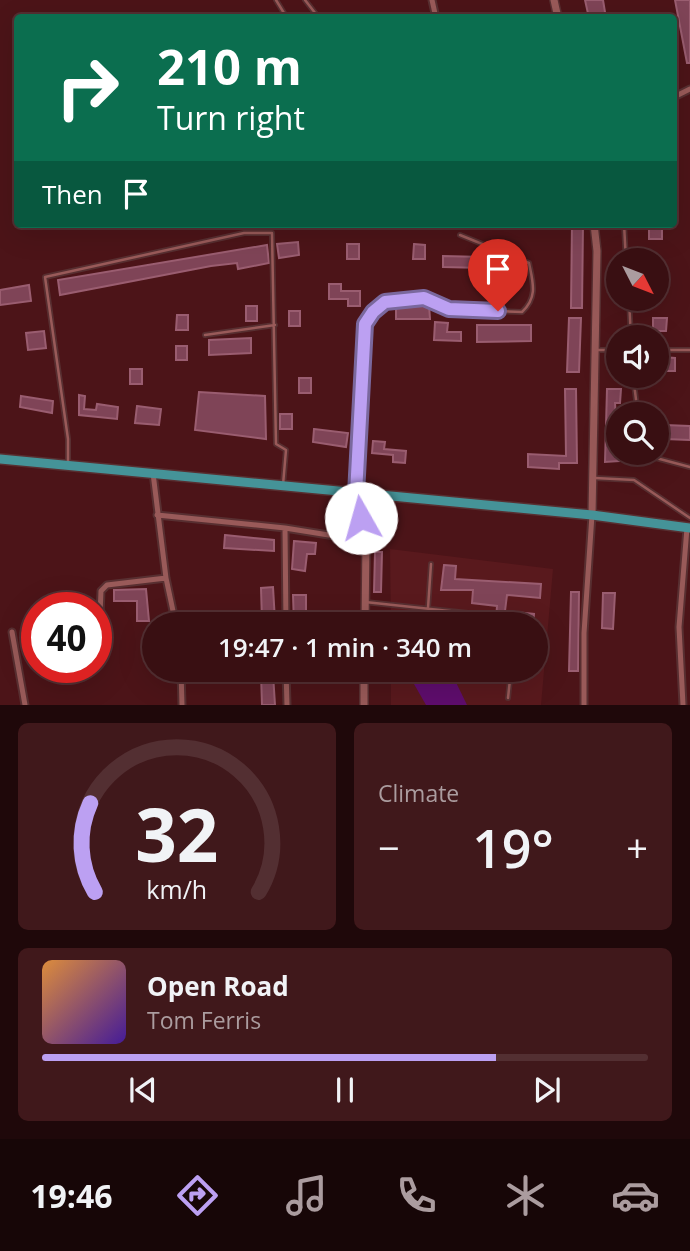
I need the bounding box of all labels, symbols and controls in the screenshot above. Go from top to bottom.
text: 210 m [157,33,302,99]
icon: right [42,42,133,133]
text: Turn right [157,96,305,139]
icon: arrive [117,175,155,213]
text: Then [42,176,103,212]
pin [468,239,528,311]
north arrow [606,248,668,312]
map controls [606,248,669,465]
icon: arrive [479,250,517,288]
button: sound [606,325,669,388]
button: search [606,402,669,465]
position arrow [324,481,398,555]
speed limit sign: 40 [21,592,112,683]
text: 19:47 · 1 min · 340 m [218,629,472,665]
text: Climate [378,777,459,809]
text: 32 [135,785,219,884]
text: 19° [472,812,554,883]
text: − [378,821,400,873]
text: + [626,821,648,873]
text: km/h [147,872,207,906]
text: Open Road [147,968,289,1004]
text: Tom Ferris [147,1004,261,1036]
icon: previous [124,1071,162,1109]
icon: pause [326,1071,364,1109]
icon: next [528,1071,566,1109]
icon: directions [173,1171,222,1220]
icon: music [282,1171,331,1220]
icon: phone [392,1171,441,1220]
icon: climate [501,1171,550,1220]
icon: car [611,1171,660,1220]
text: 19:46 [30,1174,113,1217]

